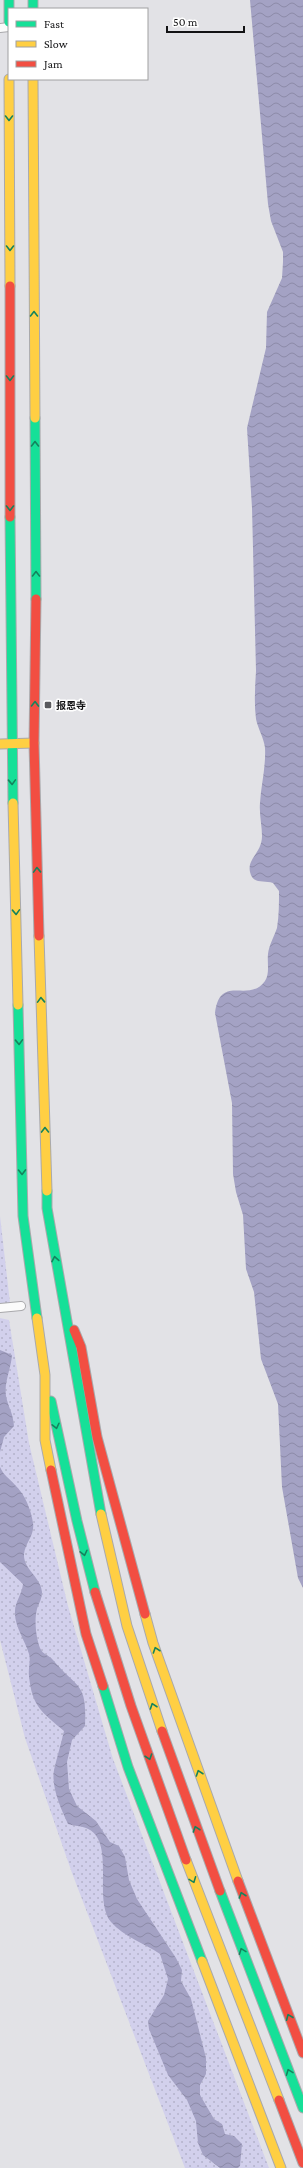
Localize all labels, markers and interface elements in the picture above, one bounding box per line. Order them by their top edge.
legend [8,8,148,80]
scale bar [167,8,244,34]
text: 50 m [173,15,198,29]
text: Fast [44,17,65,31]
text: Slow [44,37,68,51]
text: Jam [43,57,63,71]
one-way arrow [5,115,13,121]
one-way arrow [6,245,14,251]
one-way arrow [30,311,38,317]
one-way arrow [6,375,14,381]
one-way arrow [31,441,39,447]
one-way arrow [6,505,14,511]
one-way arrow [32,571,40,577]
marker: 报恩寺 [43,700,53,710]
place label: 报恩寺 [56,700,86,711]
one-way arrow [31,701,39,707]
one-way arrow [8,779,16,785]
one-way arrow [33,867,42,873]
one-way arrow [11,909,20,915]
one-way arrow [37,997,45,1003]
one-way arrow [15,1039,24,1045]
one-way arrow [40,1127,49,1133]
one-way arrow [18,1169,26,1175]
one-way arrow [52,1256,60,1263]
one-way arrow [52,1423,60,1430]
one-way arrow [80,1550,88,1556]
one-way arrow [152,1647,161,1654]
one-way arrow [150,1703,158,1710]
one-way arrow [144,1754,152,1761]
one-way arrow [196,1769,204,1776]
one-way arrow [193,1826,201,1833]
one-way arrow [188,1876,196,1883]
one-way arrow [239,1892,247,1899]
one-way arrow [239,1947,247,1954]
one-way arrow [285,2013,293,2020]
one-way arrow [286,2069,294,2076]

